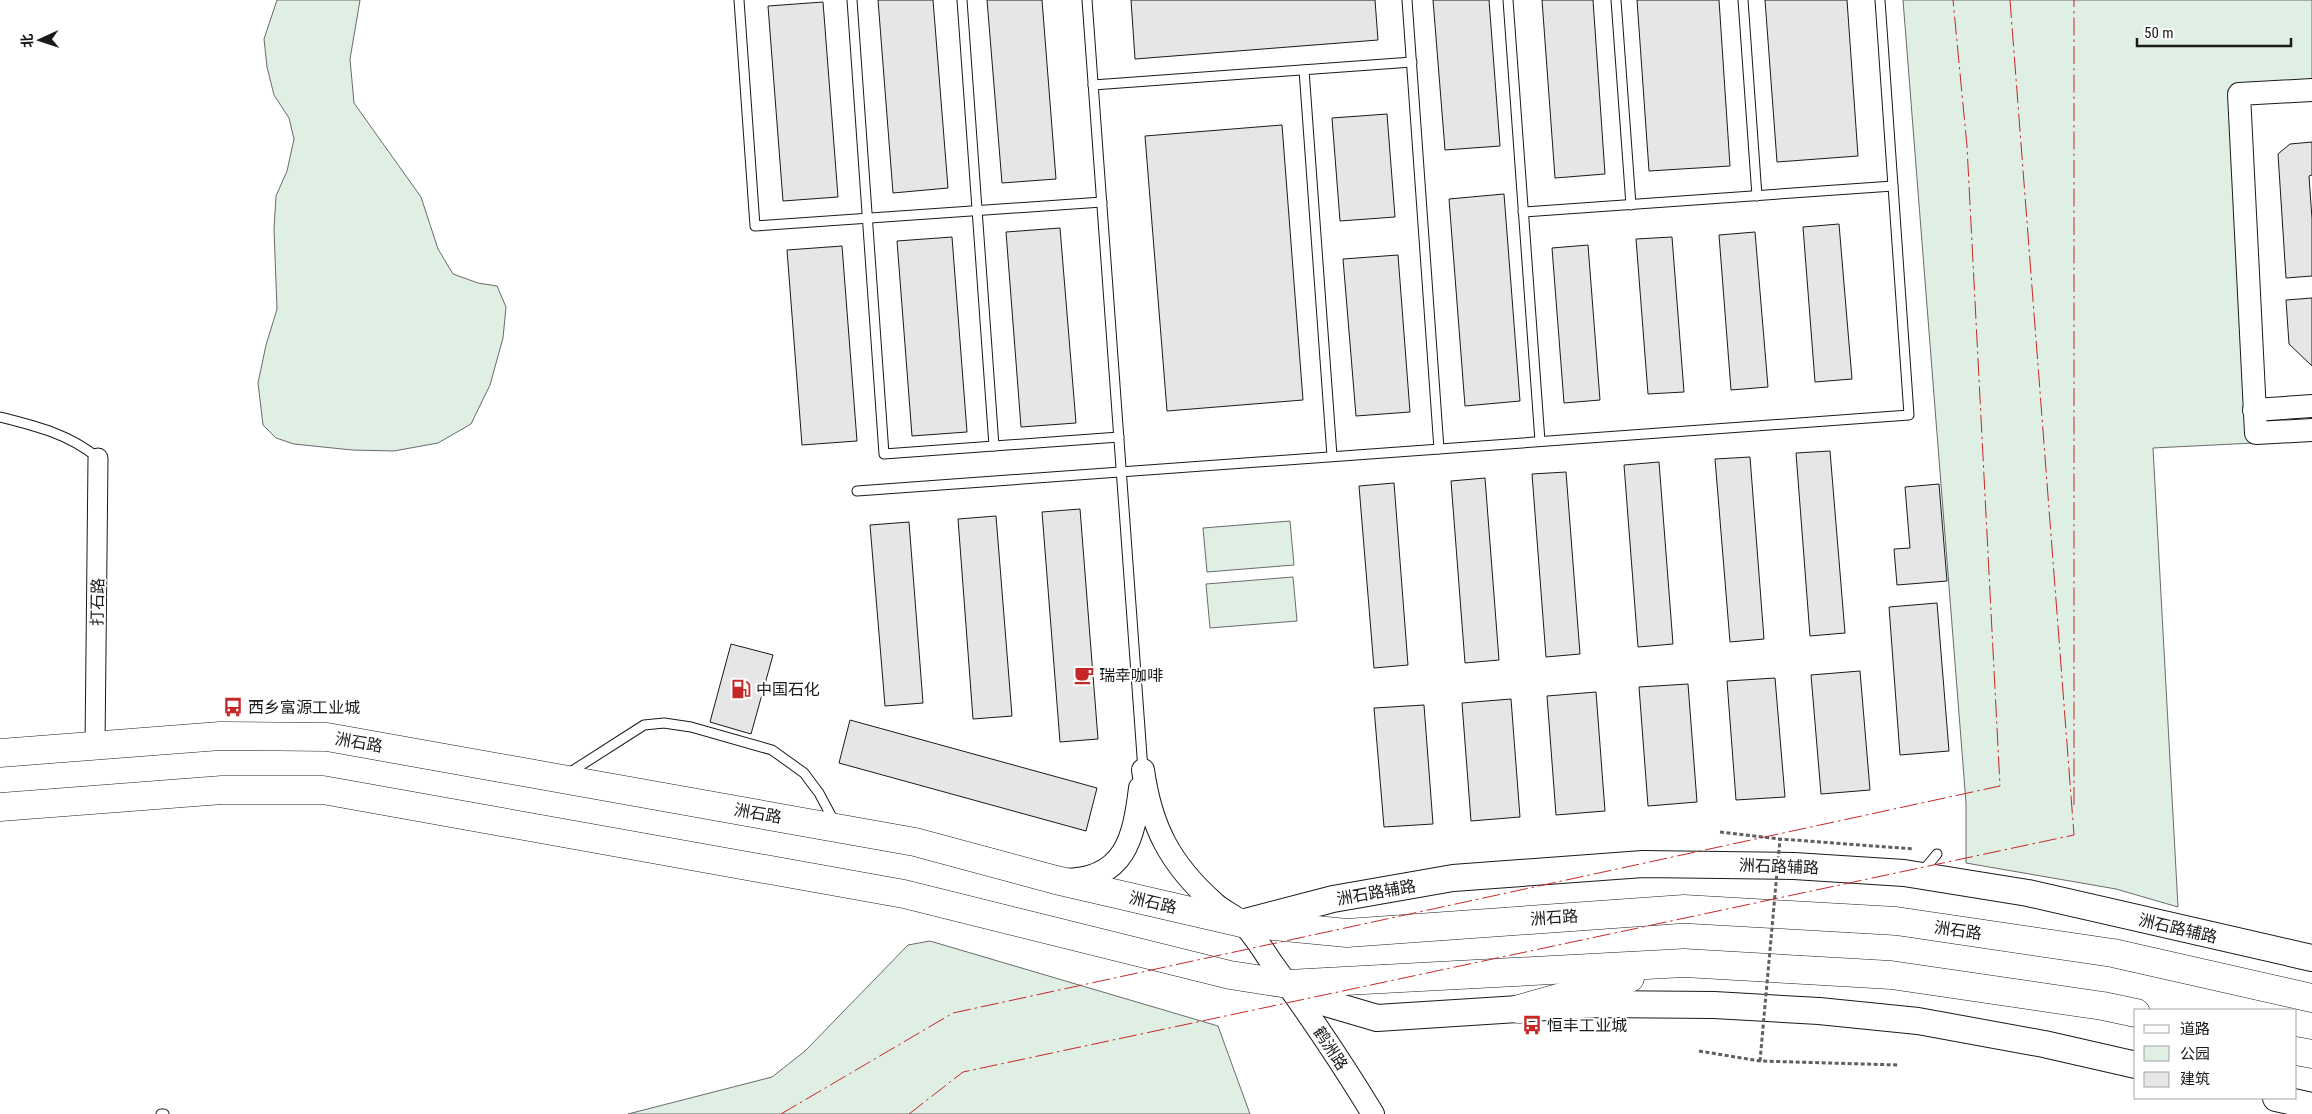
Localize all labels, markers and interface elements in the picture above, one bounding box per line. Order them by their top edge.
north arrow [15,15,65,65]
scale bar [2137,15,2291,47]
text: 50 m [2144,24,2174,42]
text: 北 [19,33,35,48]
street label: 打石路 [88,578,107,626]
cafe icon: 瑞幸咖啡 [1073,664,1095,686]
place label: 瑞幸咖啡 [1099,666,1163,685]
fuel station icon: 中国石化 [730,678,752,700]
place label: 中国石化 [756,680,820,699]
bus stop icon: 西乡富源工业城 [222,696,244,718]
place label: 西乡富源工业城 [248,698,360,717]
street label: 洲石路 [334,729,384,756]
street label: 洲石路 [733,800,783,827]
street label: 洲石路辅路 [1739,856,1819,877]
street label: 洲石路辅路 [1335,876,1417,909]
street label: 洲石路 [1127,888,1178,917]
street label: 洲石路 [1529,906,1579,929]
street label: 洲石路辅路 [2137,910,2219,947]
street label: 洲石路 [1933,918,1983,943]
legend [2134,1009,2297,1099]
bus stop icon: 恒丰工业城 [1521,1014,1543,1036]
place label: 恒丰工业城 [1547,1016,1627,1035]
text: 道路 [2180,1020,2210,1038]
street label: 鹤洲路 [1310,1023,1352,1074]
text: 公园 [2180,1045,2210,1063]
text: 建筑 [2180,1070,2210,1088]

